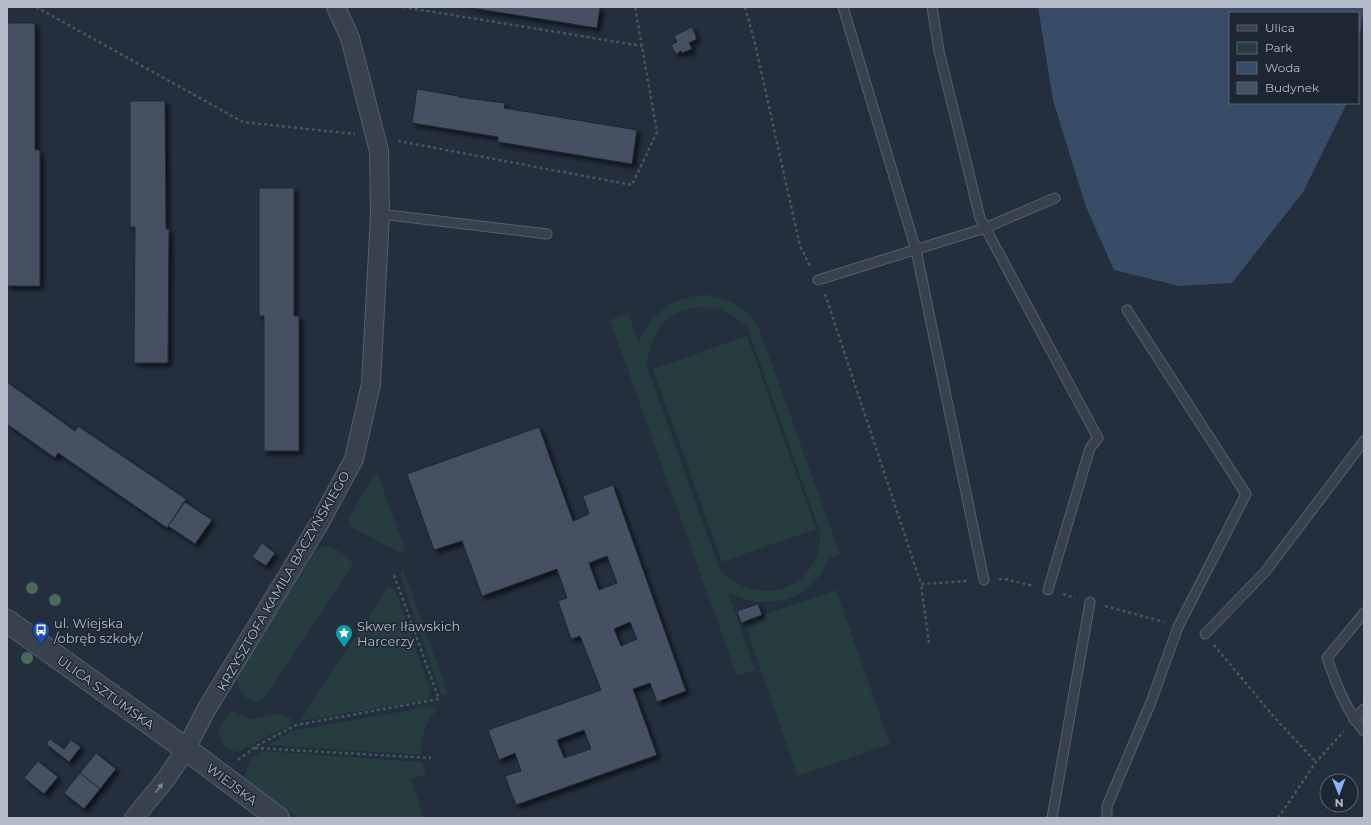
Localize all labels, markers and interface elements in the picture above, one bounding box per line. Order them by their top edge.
legend [1229,12,1359,104]
text: Ulica [1265,20,1295,35]
text: Park [1265,40,1293,55]
text: Woda [1265,60,1300,75]
text: Budynek [1265,80,1320,95]
street label: KRZYSZTOFA KAMILA BACZYŃSKIEGO [213,468,353,694]
place label: ul. Wiejska /obręb szkoły/ [53,615,143,646]
place label: Skwer Iławskich Harcerzy [357,618,460,649]
bus stop icon: ul. Wiejska /obręb szkoły/ [31,620,51,645]
place icon: Skwer Iławskich Harcerzy [334,623,354,648]
street label: ULICA SZTUMSKA [54,651,158,733]
street label: WIEJSKA [203,760,261,809]
north arrow [1319,773,1359,813]
one-way arrow [154,782,163,793]
text: N [1335,796,1344,810]

